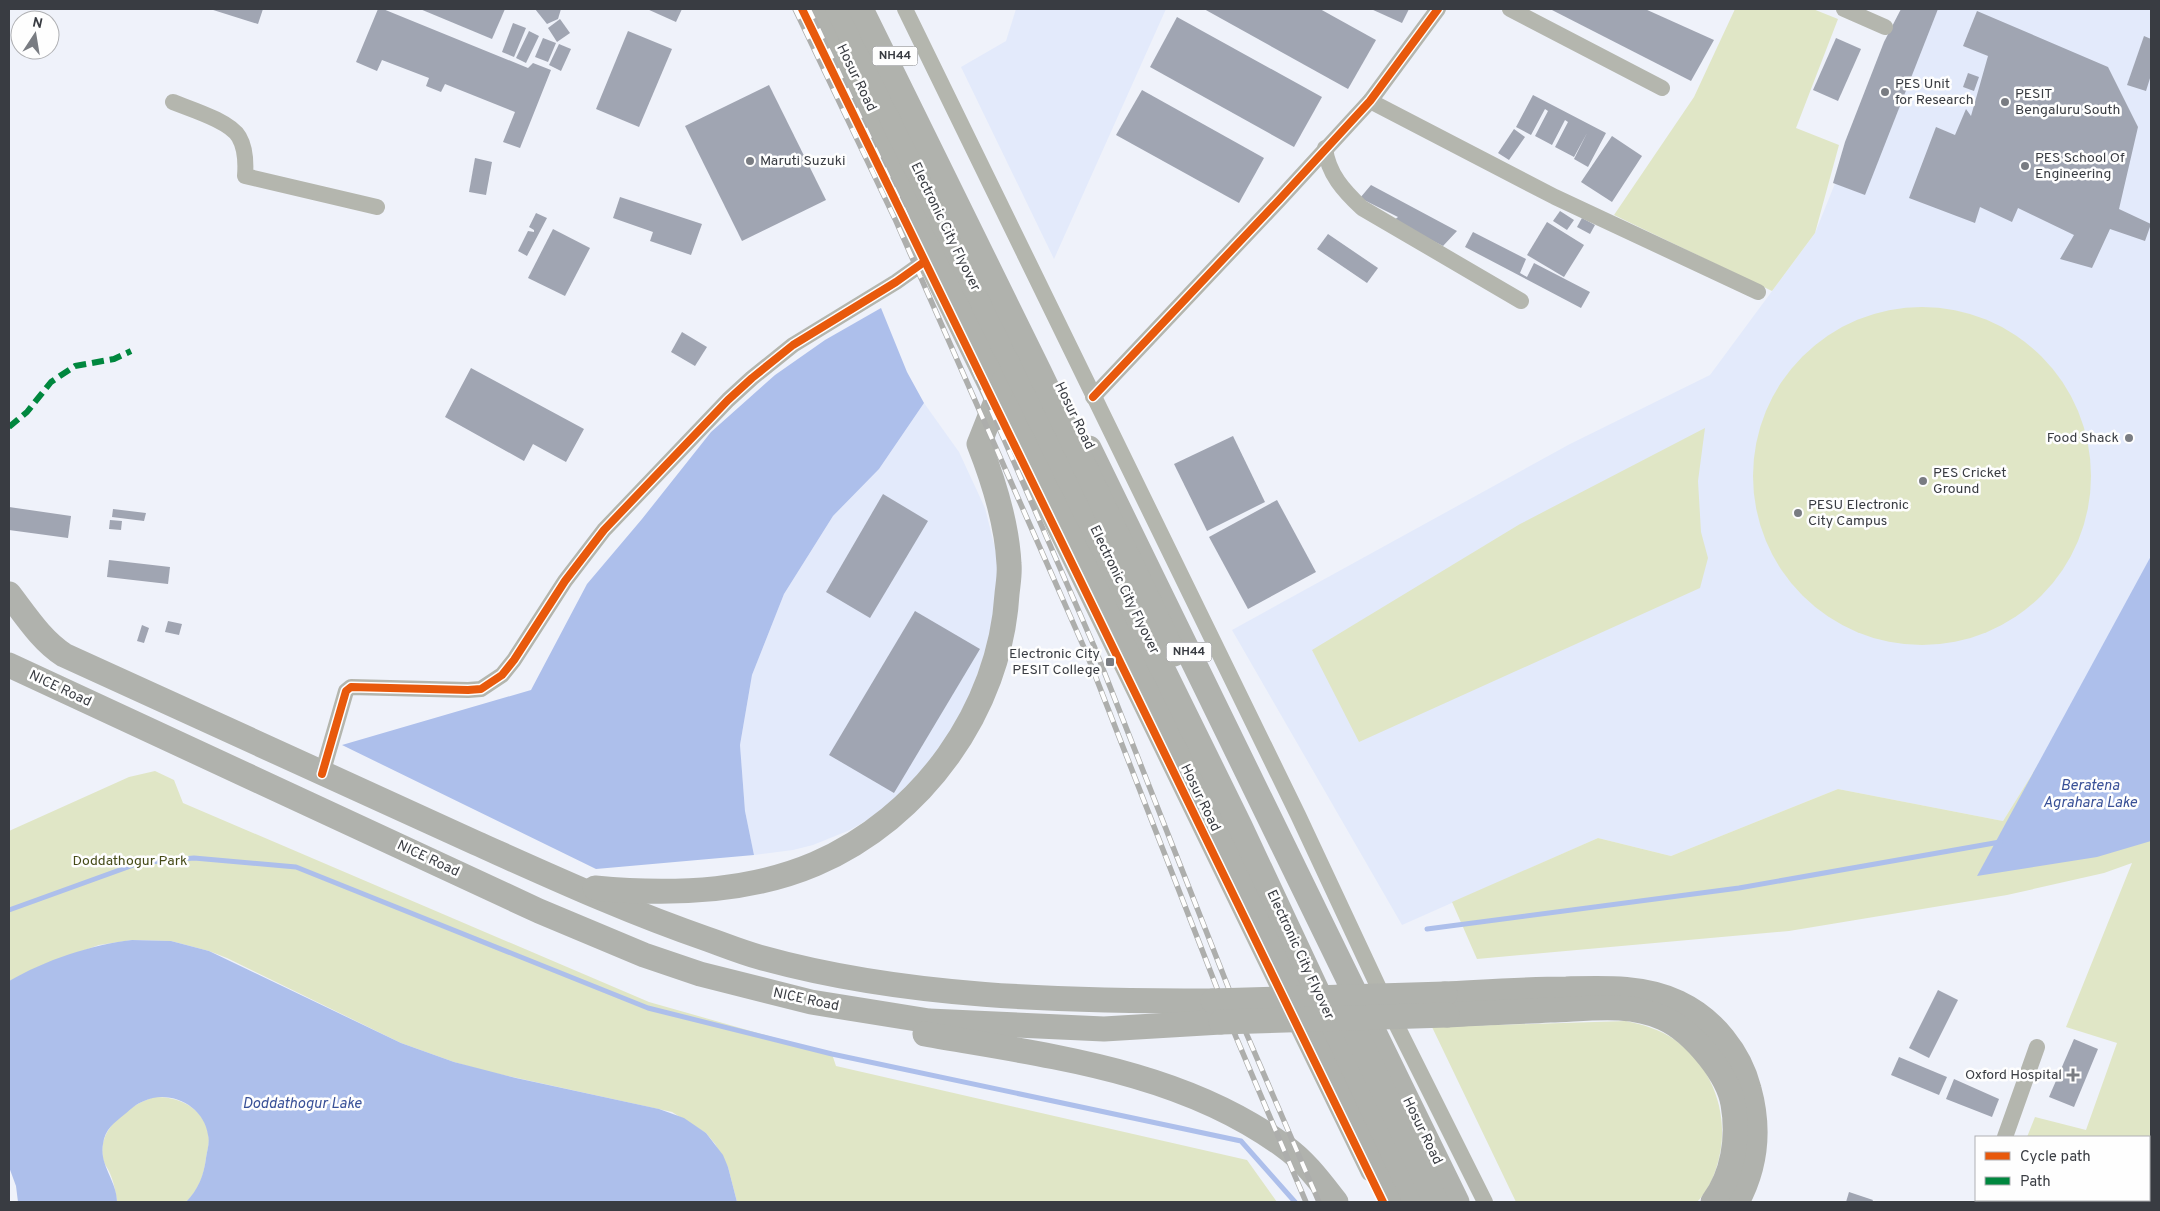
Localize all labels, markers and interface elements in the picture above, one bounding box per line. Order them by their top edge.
north arrow [10,10,60,60]
text: N [31,14,44,33]
street label: Hosur Road [832,41,880,115]
road number: NH44 [872,46,918,66]
place label: PES Unit for Research [1895,76,1974,109]
marker: PES Unit for Research [1879,86,1891,98]
place label: PESIT Bengaluru South [2015,86,2120,119]
marker: PESIT Bengaluru South [1999,96,2011,108]
place label: PES School Of Engineering [2035,150,2125,183]
place label: Maruti Suzuki [760,153,846,170]
marker: Maruti Suzuki [744,155,756,167]
street label: Electronic City Flyover [906,160,984,295]
marker: PES School Of Engineering [2019,160,2031,172]
street label: Hosur Road [1050,379,1098,453]
place label: Food Shack [2047,430,2119,447]
marker: Food Shack [2123,432,2135,444]
place label: PES Cricket Ground [1933,465,2006,498]
marker: PES Cricket Ground [1917,475,1929,487]
place label: PESU Electronic City Campus [1808,497,1909,530]
marker: PESU Electronic City Campus [1792,507,1804,519]
street label: Electronic City Flyover [1085,523,1163,658]
road number: NH44 [1166,642,1212,662]
place label: Electronic City PESIT College [1009,646,1100,679]
marker: Electronic City PESIT College [1104,656,1116,668]
street label: NICE Road [26,667,94,711]
street label: Hosur Road [1176,761,1224,835]
water label: Beratena Agrahara Lake [2043,777,2137,813]
street label: NICE Road [394,837,462,881]
park label: Doddathogur Park [73,853,187,870]
street label: Electronic City Flyover [1262,887,1338,1023]
street label: NICE Road [772,985,840,1015]
place label: Oxford Hospital [1965,1067,2062,1084]
marker: Oxford Hospital [2066,1068,2080,1082]
street label: Hosur Road [1398,1094,1446,1168]
water label: Doddathogur Lake [242,1095,362,1114]
legend [1975,1136,2150,1201]
text: Cycle path [2020,1148,2091,1167]
text: Path [2020,1173,2051,1192]

